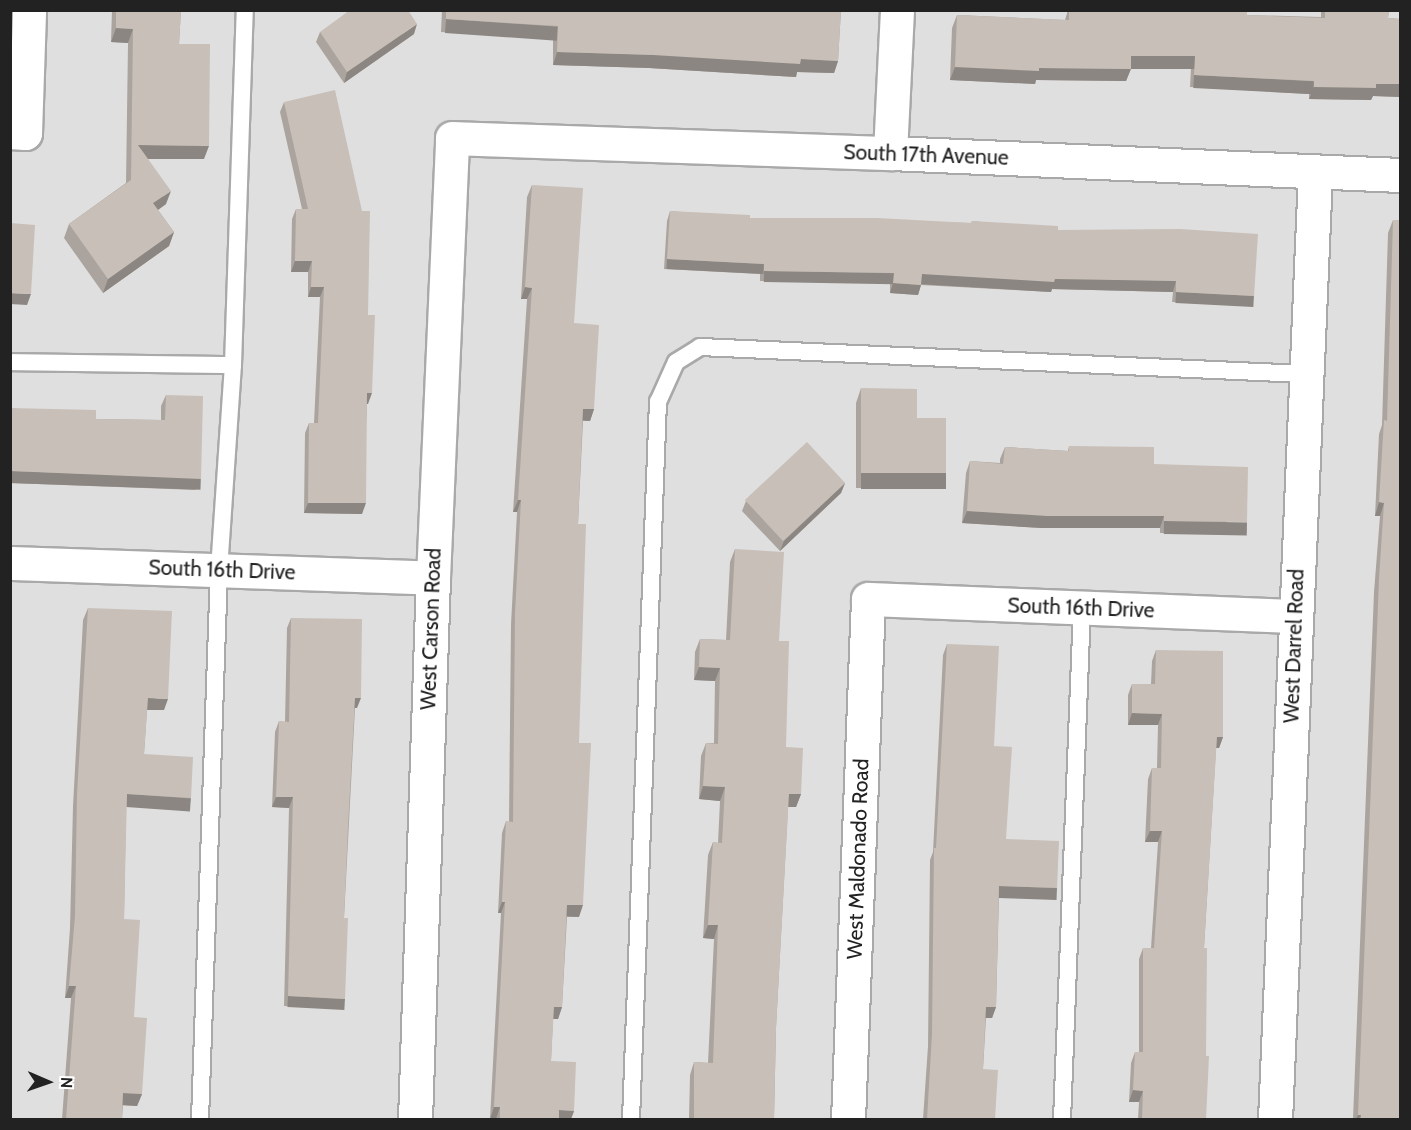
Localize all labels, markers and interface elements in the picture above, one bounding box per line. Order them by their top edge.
street label: South 17th Avenue [843,140,1009,170]
street label: West Carson Road [416,548,446,710]
street label: South 16th Drive [148,555,296,585]
street label: West Darrel Road [1279,568,1309,724]
street label: South 16th Drive [1007,593,1155,623]
street label: West Maldonado Road [842,758,874,960]
north arrow [18,1052,78,1112]
text: N [57,1077,76,1089]

